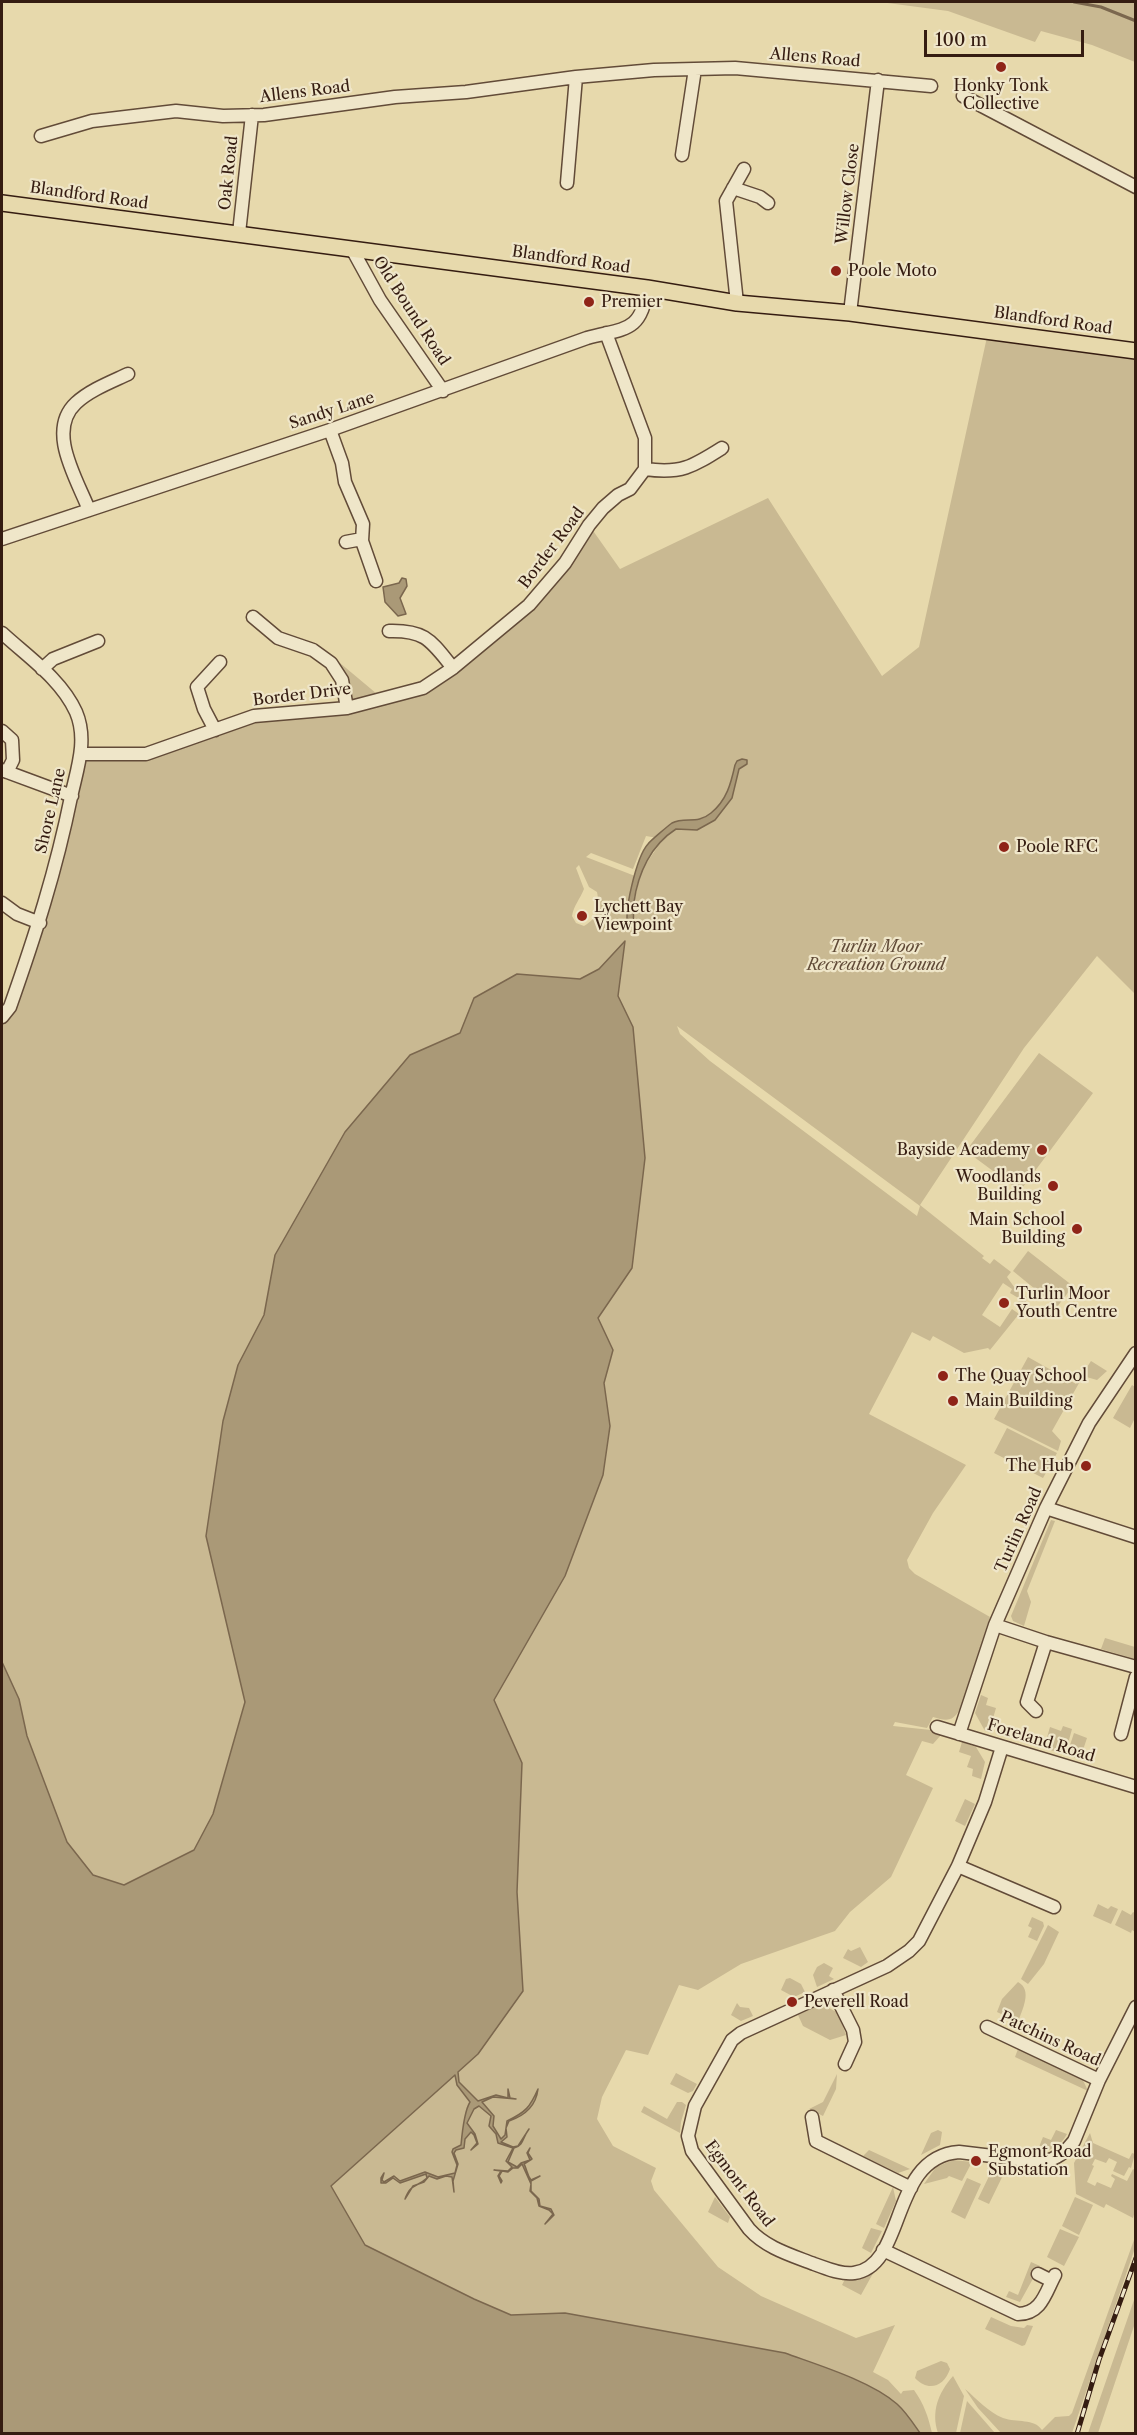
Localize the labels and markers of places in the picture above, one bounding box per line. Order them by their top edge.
marker: Honky Tonk Collective [994,60,1008,74]
place label: Honky Tonk Collective [954,76,1048,114]
place label: Poole Moto [848,261,937,281]
marker: Poole Moto [829,264,843,278]
place label: Premier [601,292,663,312]
marker: Premier [582,295,596,309]
place label: Poole RFC [1016,837,1098,857]
marker: Poole RFC [997,840,1011,854]
place label: Lychett Bay Viewpoint [594,897,683,935]
marker: Lychett Bay Viewpoint [575,909,589,923]
place label: Bayside Academy [897,1140,1030,1160]
marker: Bayside Academy [1035,1143,1049,1157]
place label: Woodlands Building [956,1167,1041,1205]
marker: Woodlands Building [1046,1179,1060,1193]
place label: Main School Building [969,1210,1065,1248]
marker: Main School Building [1070,1222,1084,1236]
place label: Turlin Moor Youth Centre [1016,1284,1118,1322]
marker: Turlin Moor Youth Centre [997,1296,1011,1310]
place label: The Quay School [955,1366,1087,1386]
marker: The Quay School [936,1369,950,1383]
place label: Main Building [965,1391,1072,1411]
marker: Main Building [946,1394,960,1408]
place label: The Hub [1006,1456,1074,1476]
marker: The Hub [1079,1459,1093,1473]
place label: Peverell Road [804,1992,909,2012]
marker: Peverell Road [785,1995,799,2009]
place label: Egmont Road Substation [988,2142,1092,2180]
marker: Egmont Road Substation [969,2154,983,2168]

